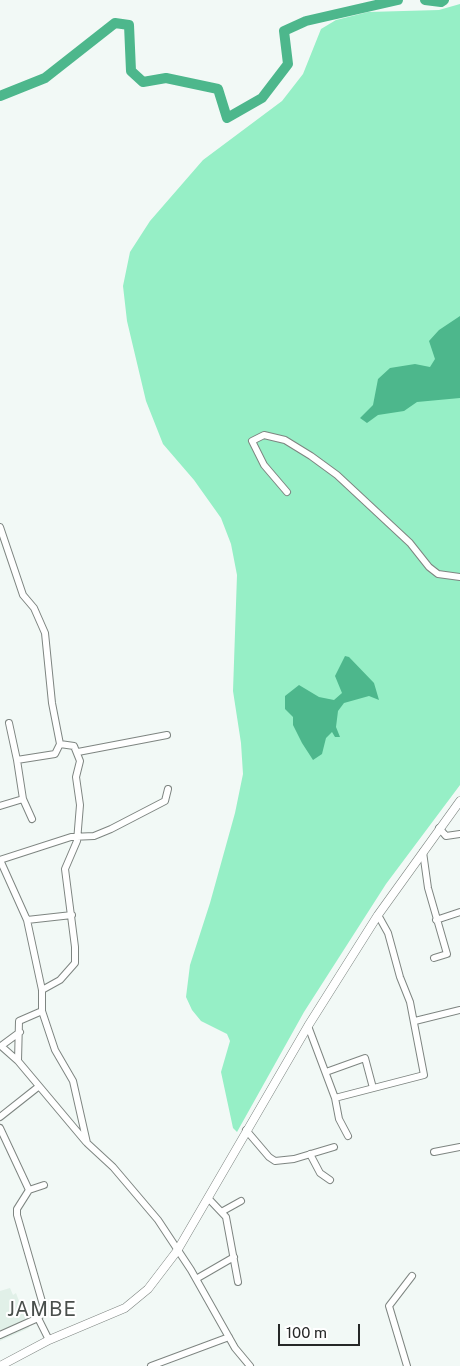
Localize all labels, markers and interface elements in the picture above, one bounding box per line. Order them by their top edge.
district label: JAMBE [6,1298,78,1322]
scale bar [280,1314,362,1346]
text: 100 m [286,1324,327,1341]

